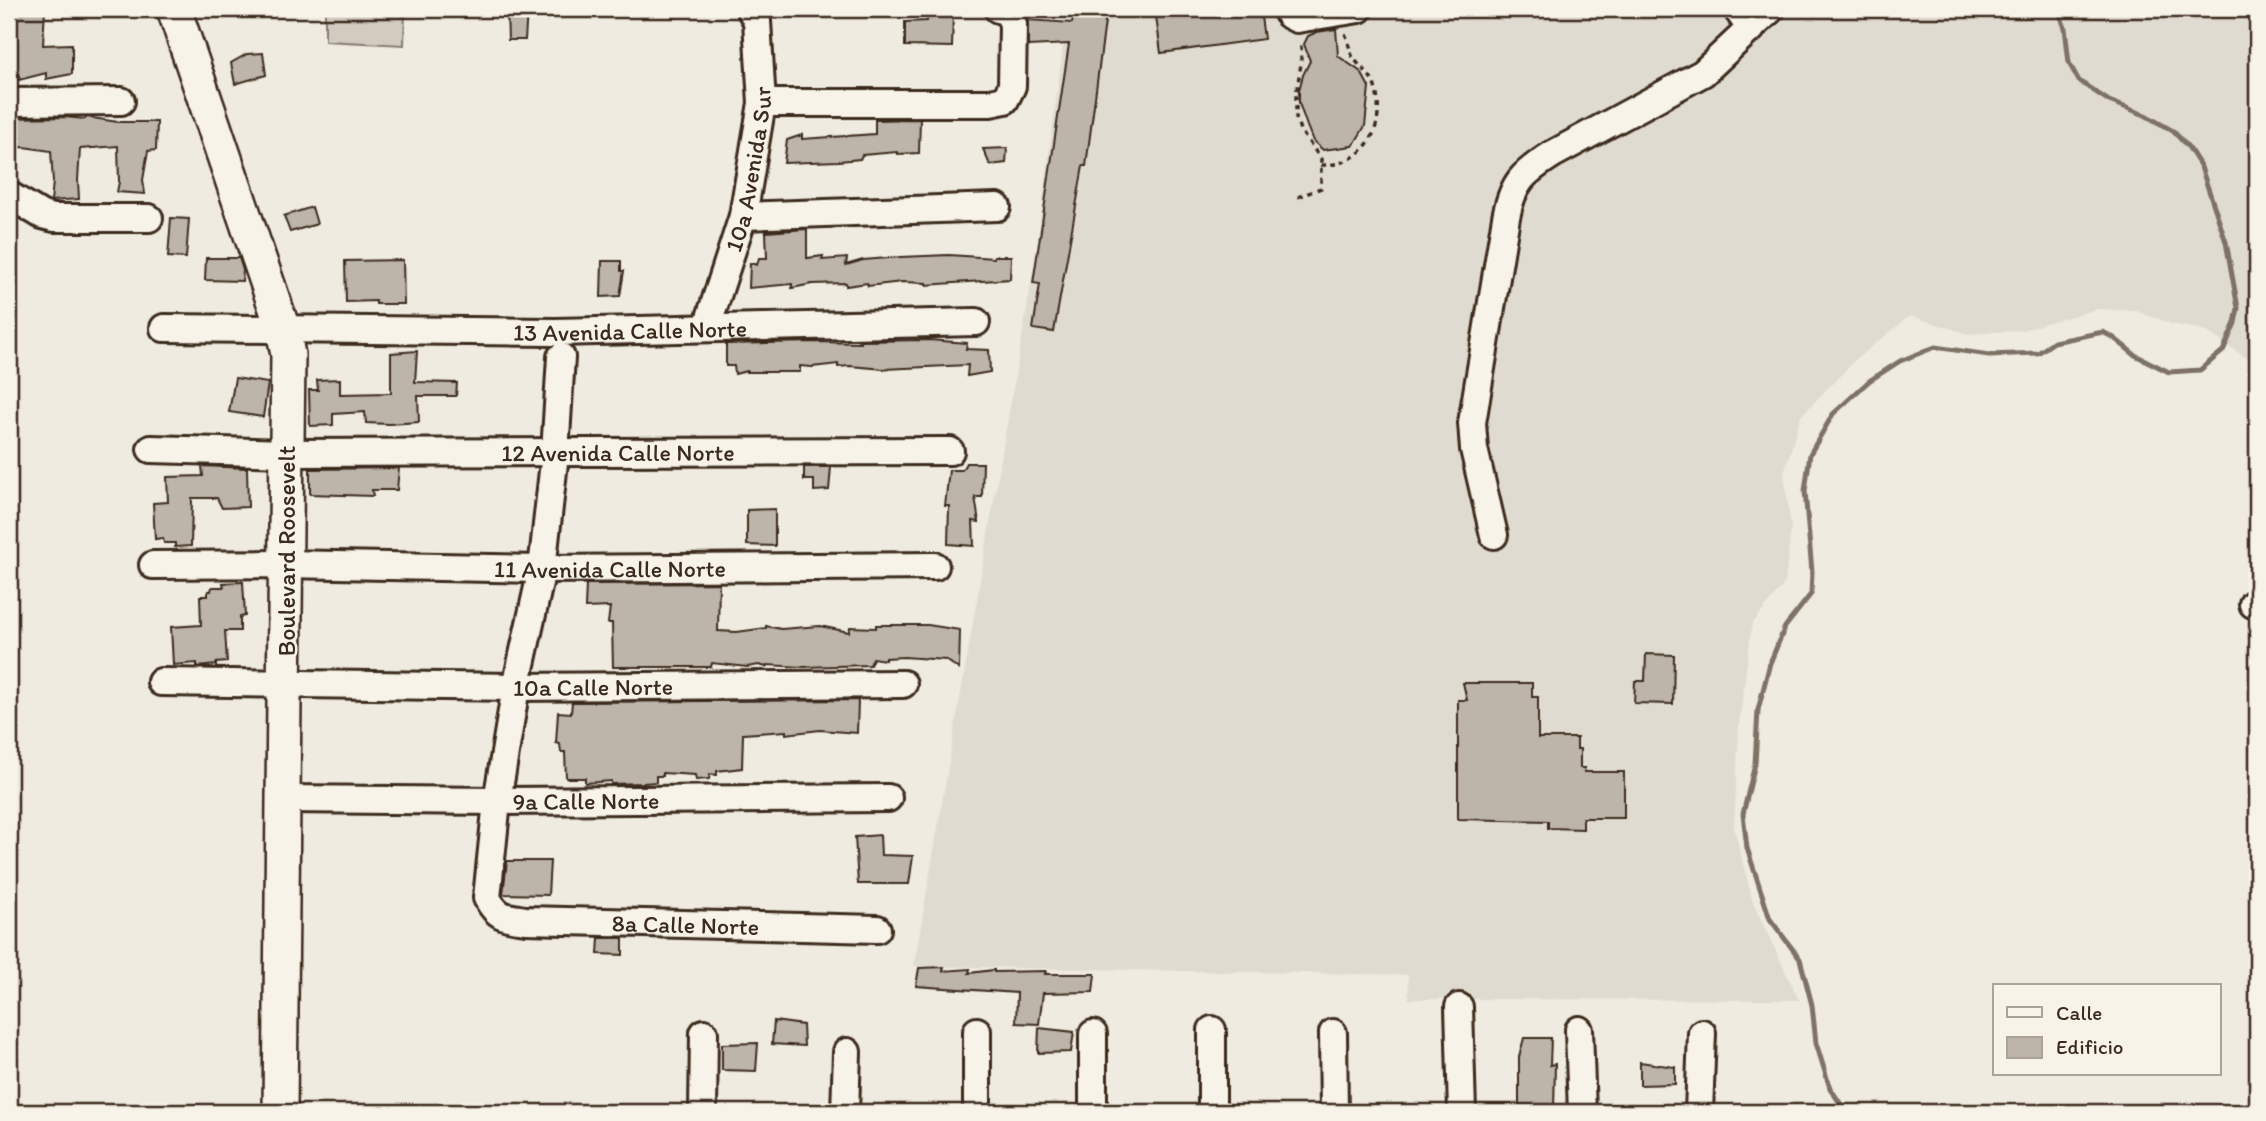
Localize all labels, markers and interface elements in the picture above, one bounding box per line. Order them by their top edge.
street label: 10a Avenida Sur [718,85,777,255]
street label: 13 Avenida Calle Norte [513,313,747,347]
street label: 12 Avenida Calle Norte [501,437,735,467]
street label: Boulevard Roosevelt [272,446,301,656]
street label: 11 Avenida Calle Norte [494,553,726,584]
street label: 10a Calle Norte [513,671,673,702]
street label: 9a Calle Norte [512,785,659,815]
street label: 8a Calle Norte [611,908,760,940]
legend [1993,984,2220,1076]
text: Calle [2056,1000,2102,1025]
text: Edificio [2056,1034,2124,1059]

